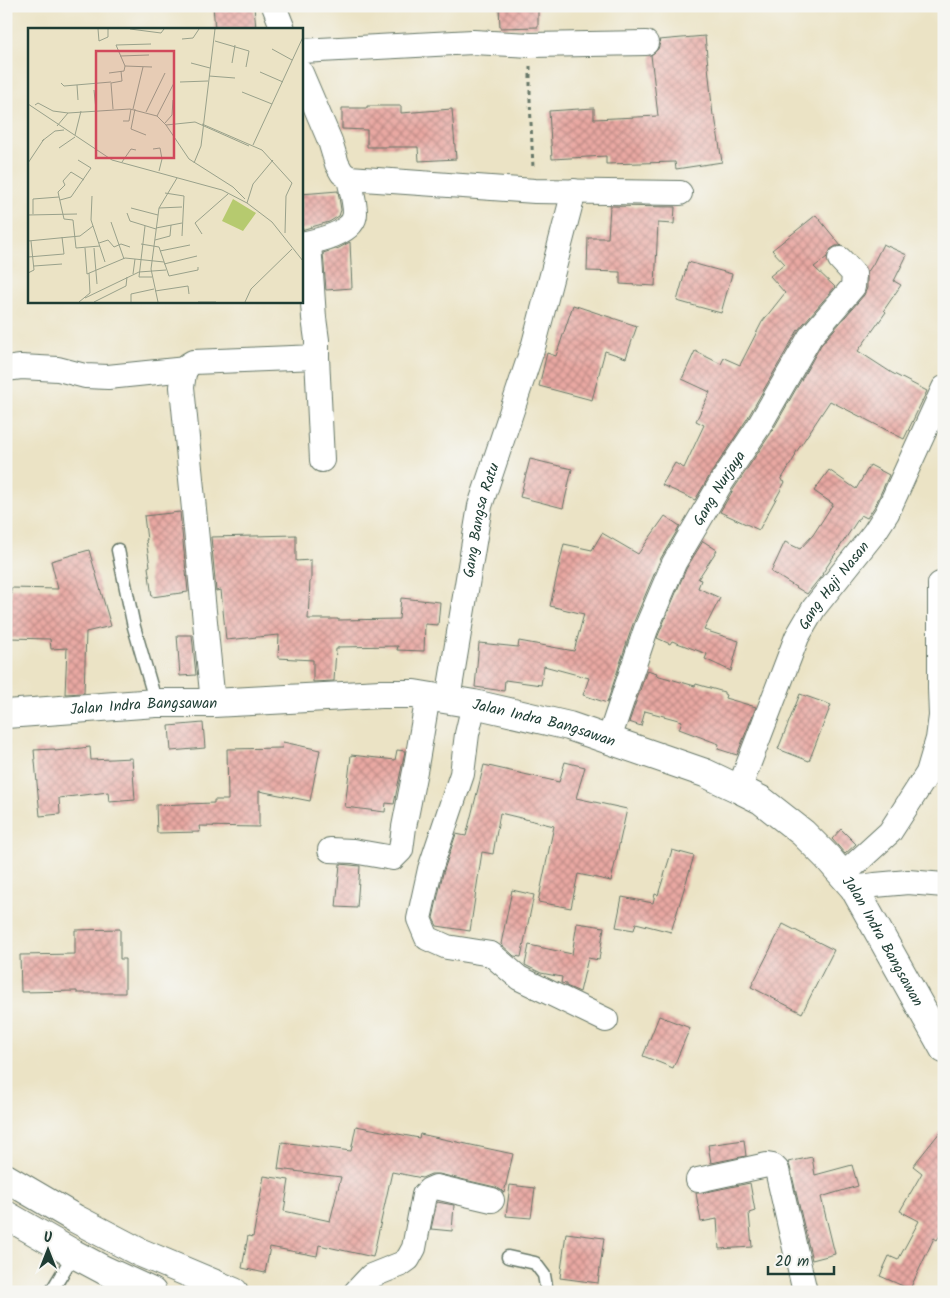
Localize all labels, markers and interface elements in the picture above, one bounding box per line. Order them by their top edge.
inset map [28,28,302,302]
street label: Gang Nurjaya [687,446,752,531]
street label: Gang Bangsa Ratu [457,460,507,579]
street label: Gang Haji Nasan [793,536,876,635]
street label: Jalan Indra Bangsawan [69,692,218,722]
street label: Jalan Indra Bangsawan [470,693,619,754]
street label: Jalan Indra Bangsawan [836,871,929,1011]
north arrow [22,1226,72,1276]
text: U [44,1227,53,1249]
scale bar [768,1243,834,1275]
text: 20 m [775,1250,809,1274]

